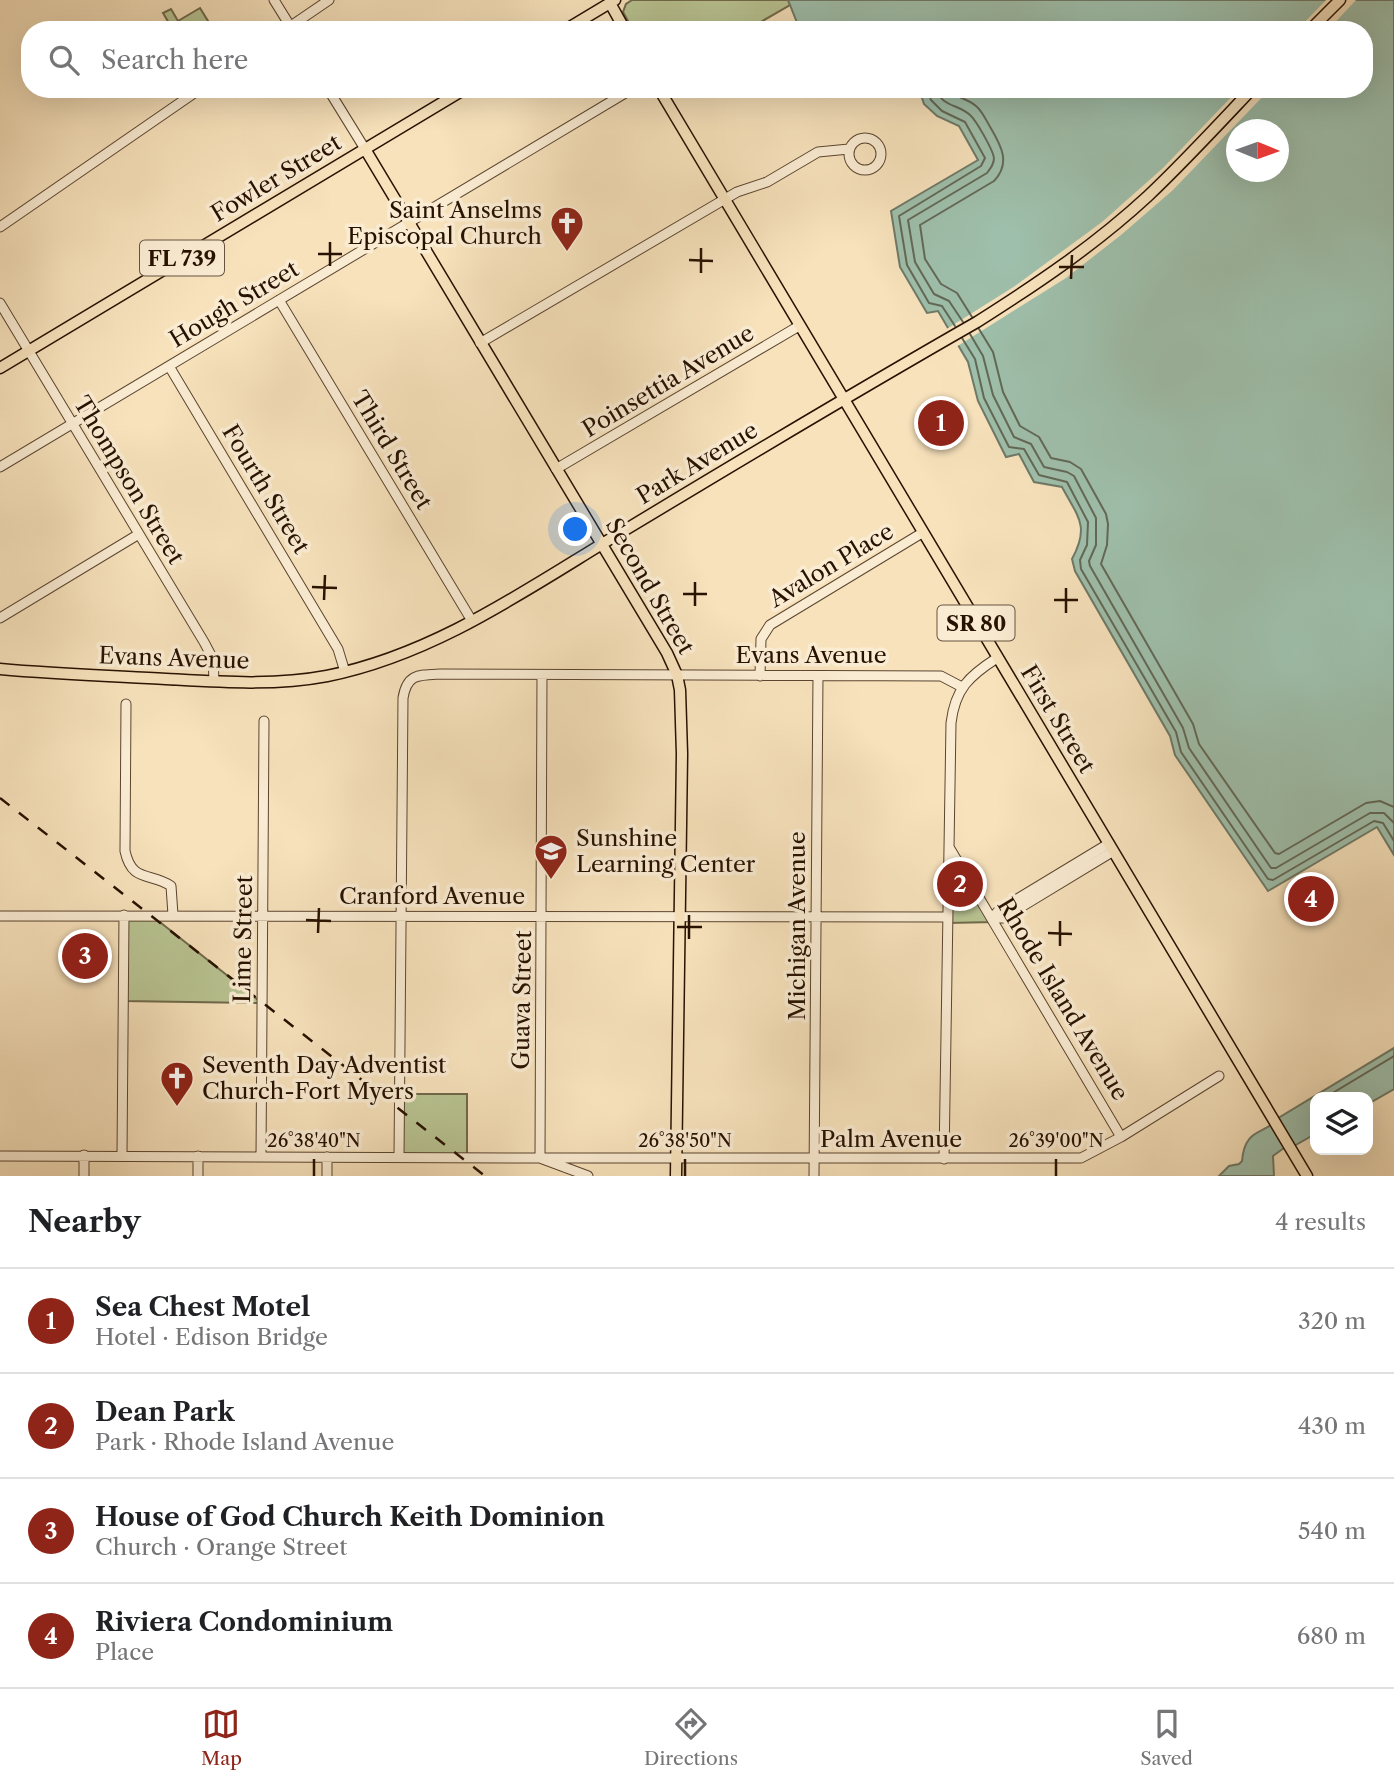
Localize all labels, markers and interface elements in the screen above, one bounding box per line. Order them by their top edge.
search box [21,21,1373,98]
icon: search [45,41,83,79]
text: Search here [101,44,248,76]
north arrow [1226,119,1289,182]
street label: Fowler Street [206,128,346,228]
place label: Saint Anselms Episcopal Church [347,196,542,250]
church icon: Saint Anselms Episcopal Church [548,204,586,253]
road number: FL 739 [140,240,224,276]
street label: Hough Street [165,255,303,353]
street label: Poinsettia Avenue [577,319,759,443]
street label: Third Street [346,386,438,514]
street label: Thompson Street [68,391,190,569]
pin: 1 [918,397,964,449]
street label: Park Avenue [631,416,763,510]
street label: Fourth Street [216,419,316,559]
your location [558,512,592,546]
street label: Second Street [600,513,700,659]
street label: Avalon Place [763,517,898,614]
road number: SR 80 [937,606,1014,640]
street label: Evans Avenue [98,641,250,675]
street label: Evans Avenue [735,641,887,669]
street label: First Street [1015,660,1101,778]
place label: Sunshine Learning Center [576,824,756,878]
street label: Michigan Avenue [783,831,811,1021]
school or university icon: Sunshine Learning Center [532,832,570,881]
pin: 2 [937,858,983,910]
pin: 4 [1288,873,1334,925]
street label: Lime Street [228,875,258,1003]
street label: Cranford Avenue [339,882,525,910]
street label: Rhode Island Avenue [991,893,1135,1105]
pin: 3 [62,930,108,982]
street label: Guava Street [507,930,537,1070]
place label: Seventh Day Adventist Church-Fort Myers [202,1051,446,1105]
church icon: Seventh Day Adventist Church-Fort Myers [158,1059,196,1108]
map controls [1310,1092,1373,1155]
button: layers [1310,1092,1373,1155]
street label: Palm Avenue [820,1125,962,1153]
text: 26°38'40"N [267,1130,361,1152]
text: 26°38'50"N [638,1130,732,1152]
text: 26°39'00"N [1008,1130,1104,1152]
text: Nearby [28,1203,141,1240]
text: 4 results [1275,1208,1366,1236]
text: Sea Chest Motel [95,1291,310,1323]
text: 1 [46,1307,56,1335]
text: 320 m [1298,1307,1366,1335]
text: Hotel · Edison Bridge [95,1323,328,1351]
text: Dean Park [95,1396,235,1428]
text: 2 [44,1412,58,1440]
text: 430 m [1298,1412,1366,1440]
text: Park · Rhode Island Avenue [95,1428,394,1456]
text: House of God Church Keith Dominion [95,1501,605,1533]
text: 3 [45,1517,58,1545]
text: 540 m [1298,1517,1366,1545]
text: Church · Orange Street [95,1533,347,1561]
text: Riviera Condominium [95,1606,393,1638]
text: 4 [44,1622,58,1650]
text: 680 m [1297,1622,1366,1650]
text: Place [95,1638,154,1666]
tab: Map [201,1705,242,1770]
tab: Directions [644,1705,738,1770]
tab: Saved [1140,1705,1193,1770]

